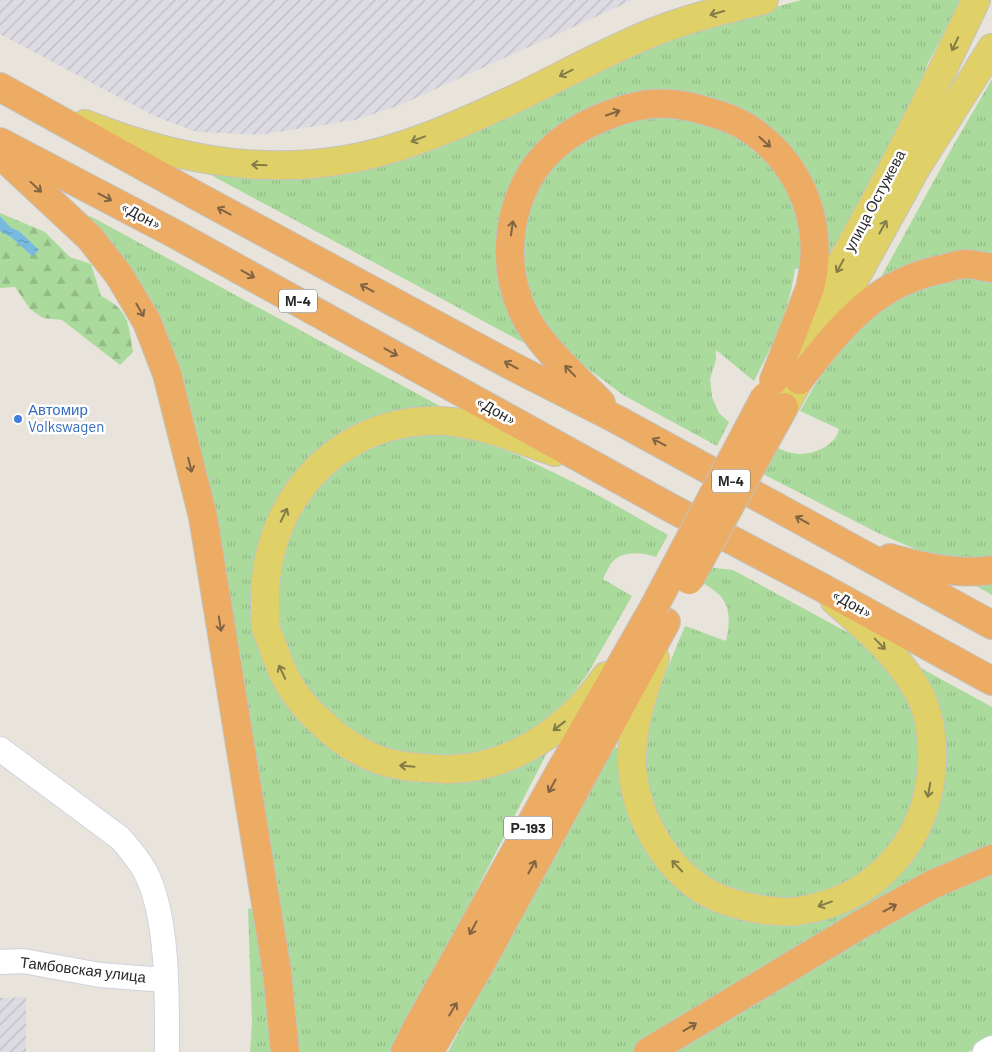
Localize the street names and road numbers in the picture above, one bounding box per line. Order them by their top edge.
street label: улица Остужева [840,146,909,254]
street label: «Дон» [118,197,165,233]
road number: М-4 [279,290,317,312]
street label: «Дон» [473,392,520,428]
road number: М-4 [712,470,750,492]
street label: «Дон» [829,585,876,621]
road number: Р-193 [504,816,552,840]
street label: Тамбовская улица [19,952,148,986]

